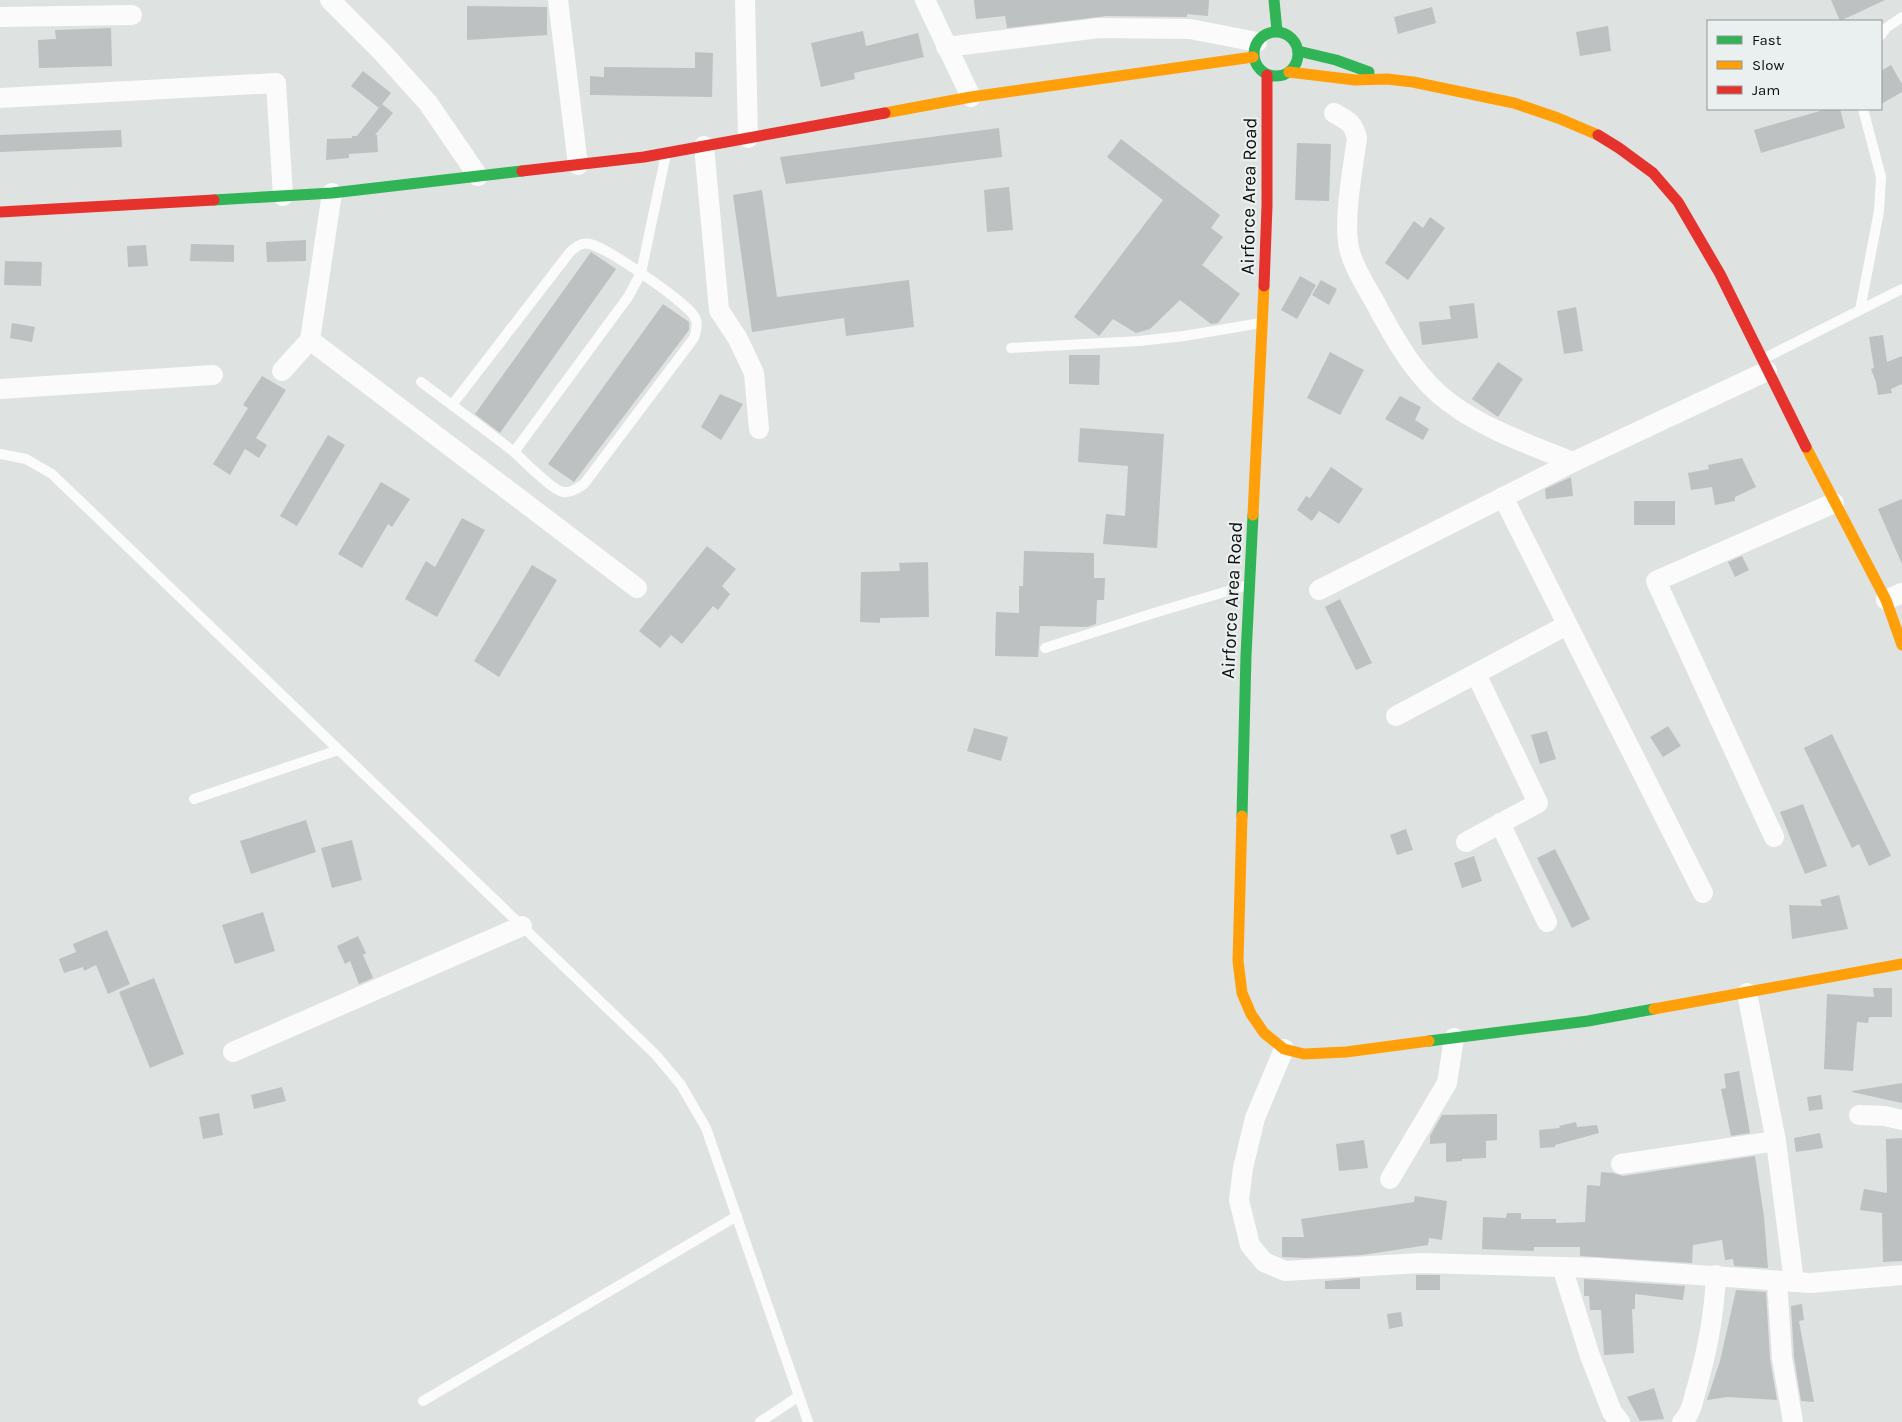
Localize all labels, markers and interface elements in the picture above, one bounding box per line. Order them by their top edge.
legend [1707,20,1882,110]
text: Fast [1752,31,1782,49]
text: Slow [1752,56,1784,74]
text: Jam [1752,81,1780,99]
street label: Airforce Area Road [1237,117,1261,275]
street label: Airforce Area Road [1217,521,1247,679]

